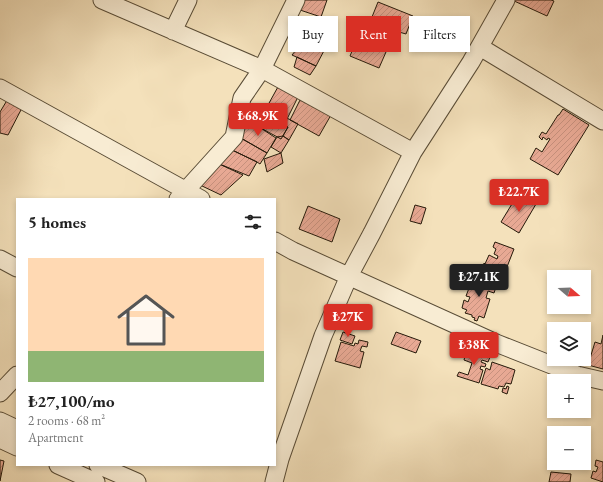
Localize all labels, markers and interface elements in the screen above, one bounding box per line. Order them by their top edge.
chip: Buy [288,16,338,52]
chip: Rent [346,16,401,52]
chip: Filters [409,16,470,52]
pin: ₺68.9K [225,103,291,137]
text: ₺68.9K [238,107,278,124]
pin: ₺22.7K [486,179,552,213]
text: ₺22.7K [499,183,539,200]
text: 5 homes [28,211,86,233]
icon: filters [242,211,264,233]
pin: ₺27.1K [446,264,512,298]
text: ₺27.1K [459,268,499,285]
north arrow [547,270,591,314]
map controls [547,270,591,470]
icon: home [110,284,182,356]
pin: ₺27K [324,304,372,338]
text: ₺27K [333,308,363,325]
button: layers [547,322,591,366]
pin: ₺38K [450,332,498,366]
text: ₺38K [459,336,489,353]
button: + [547,374,591,418]
text: ₺27,100/mo [28,390,115,412]
text: 2 rooms · 68 m² [28,412,105,429]
button: − [547,426,591,470]
text: Apartment [28,429,83,446]

